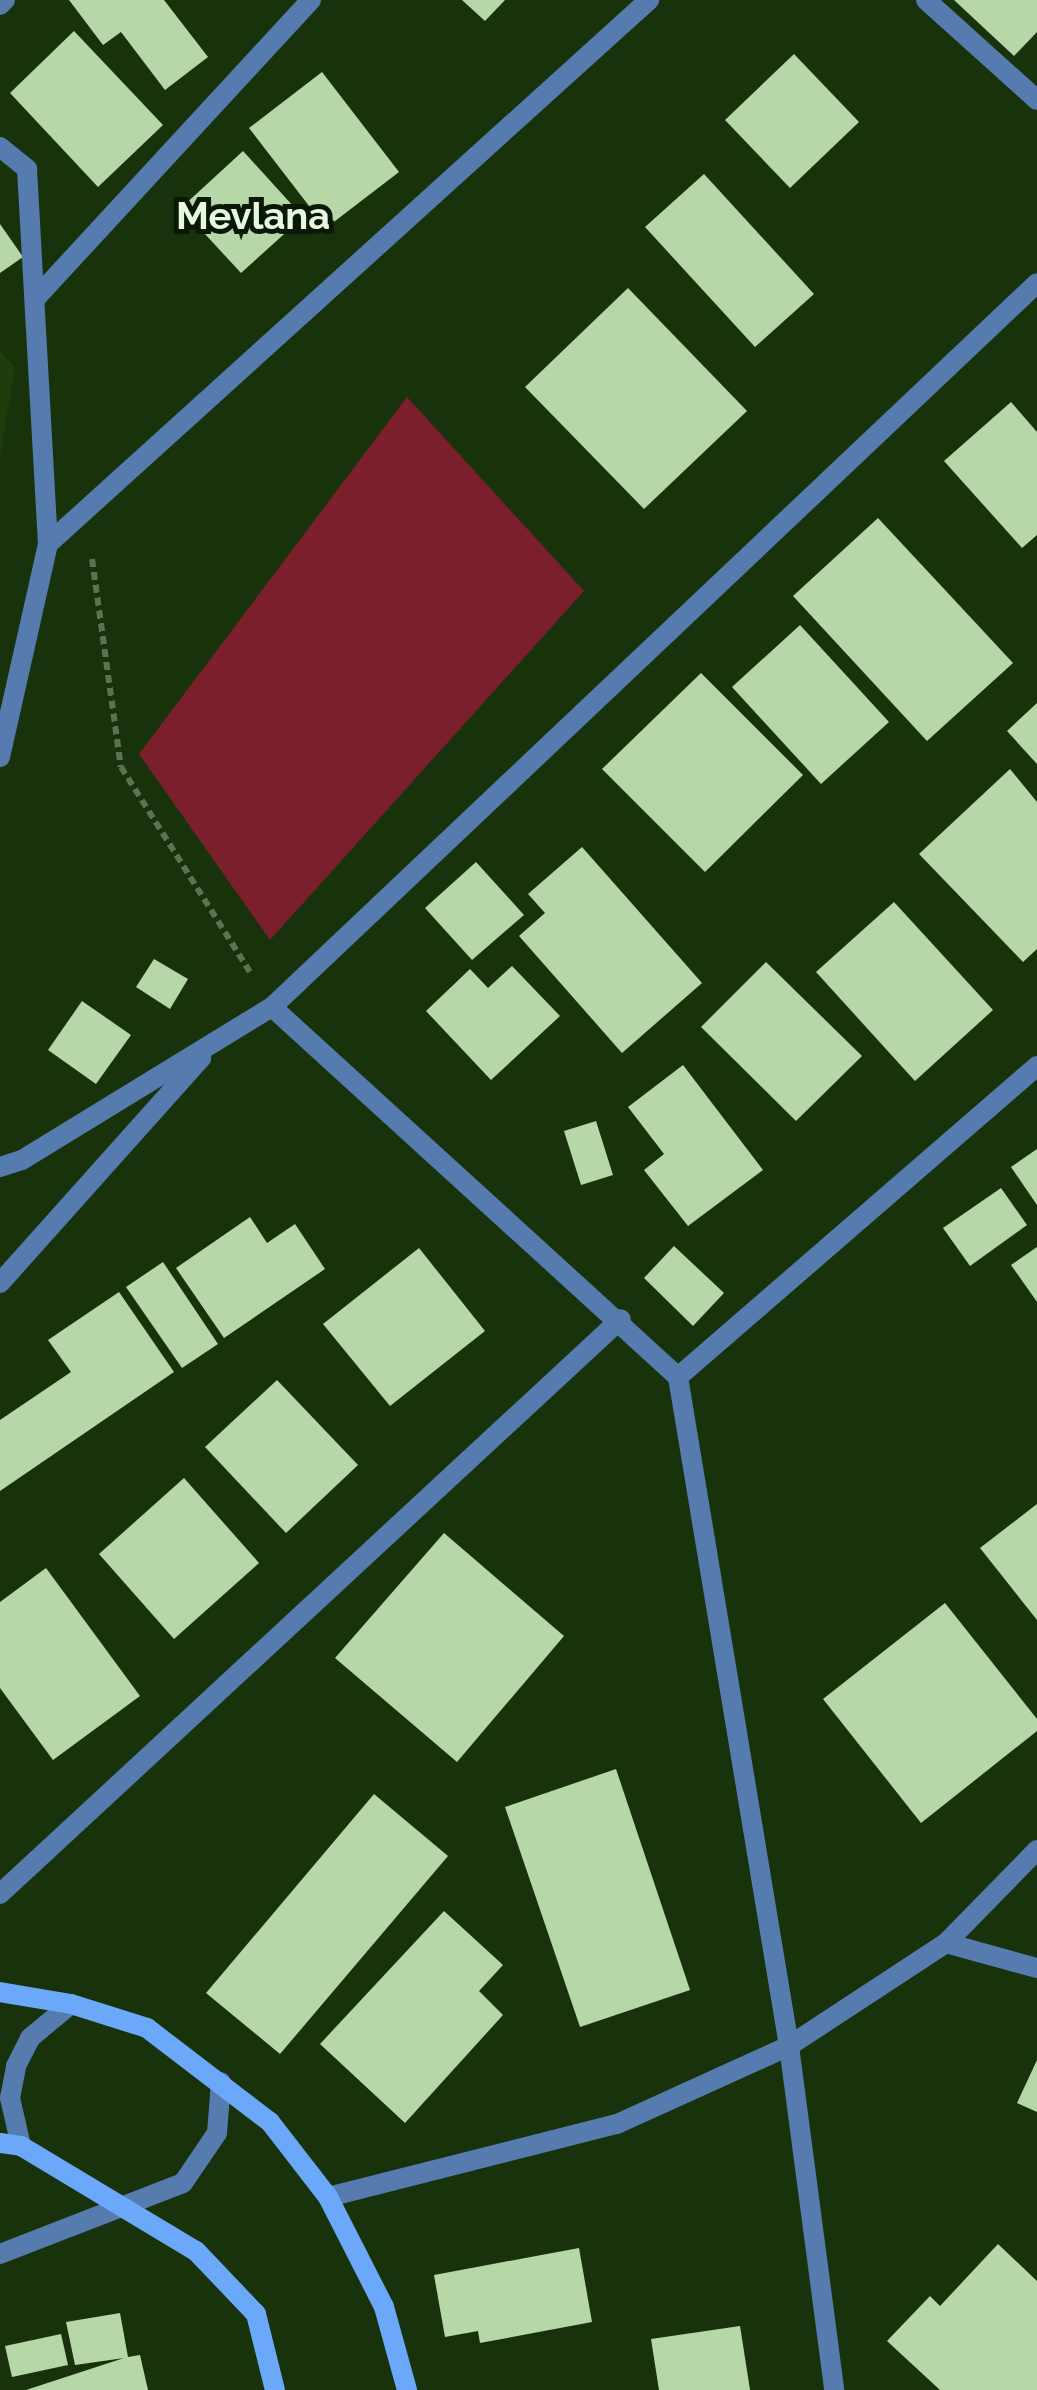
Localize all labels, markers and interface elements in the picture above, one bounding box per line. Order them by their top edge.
district label: Mevlana [176,193,330,239]

